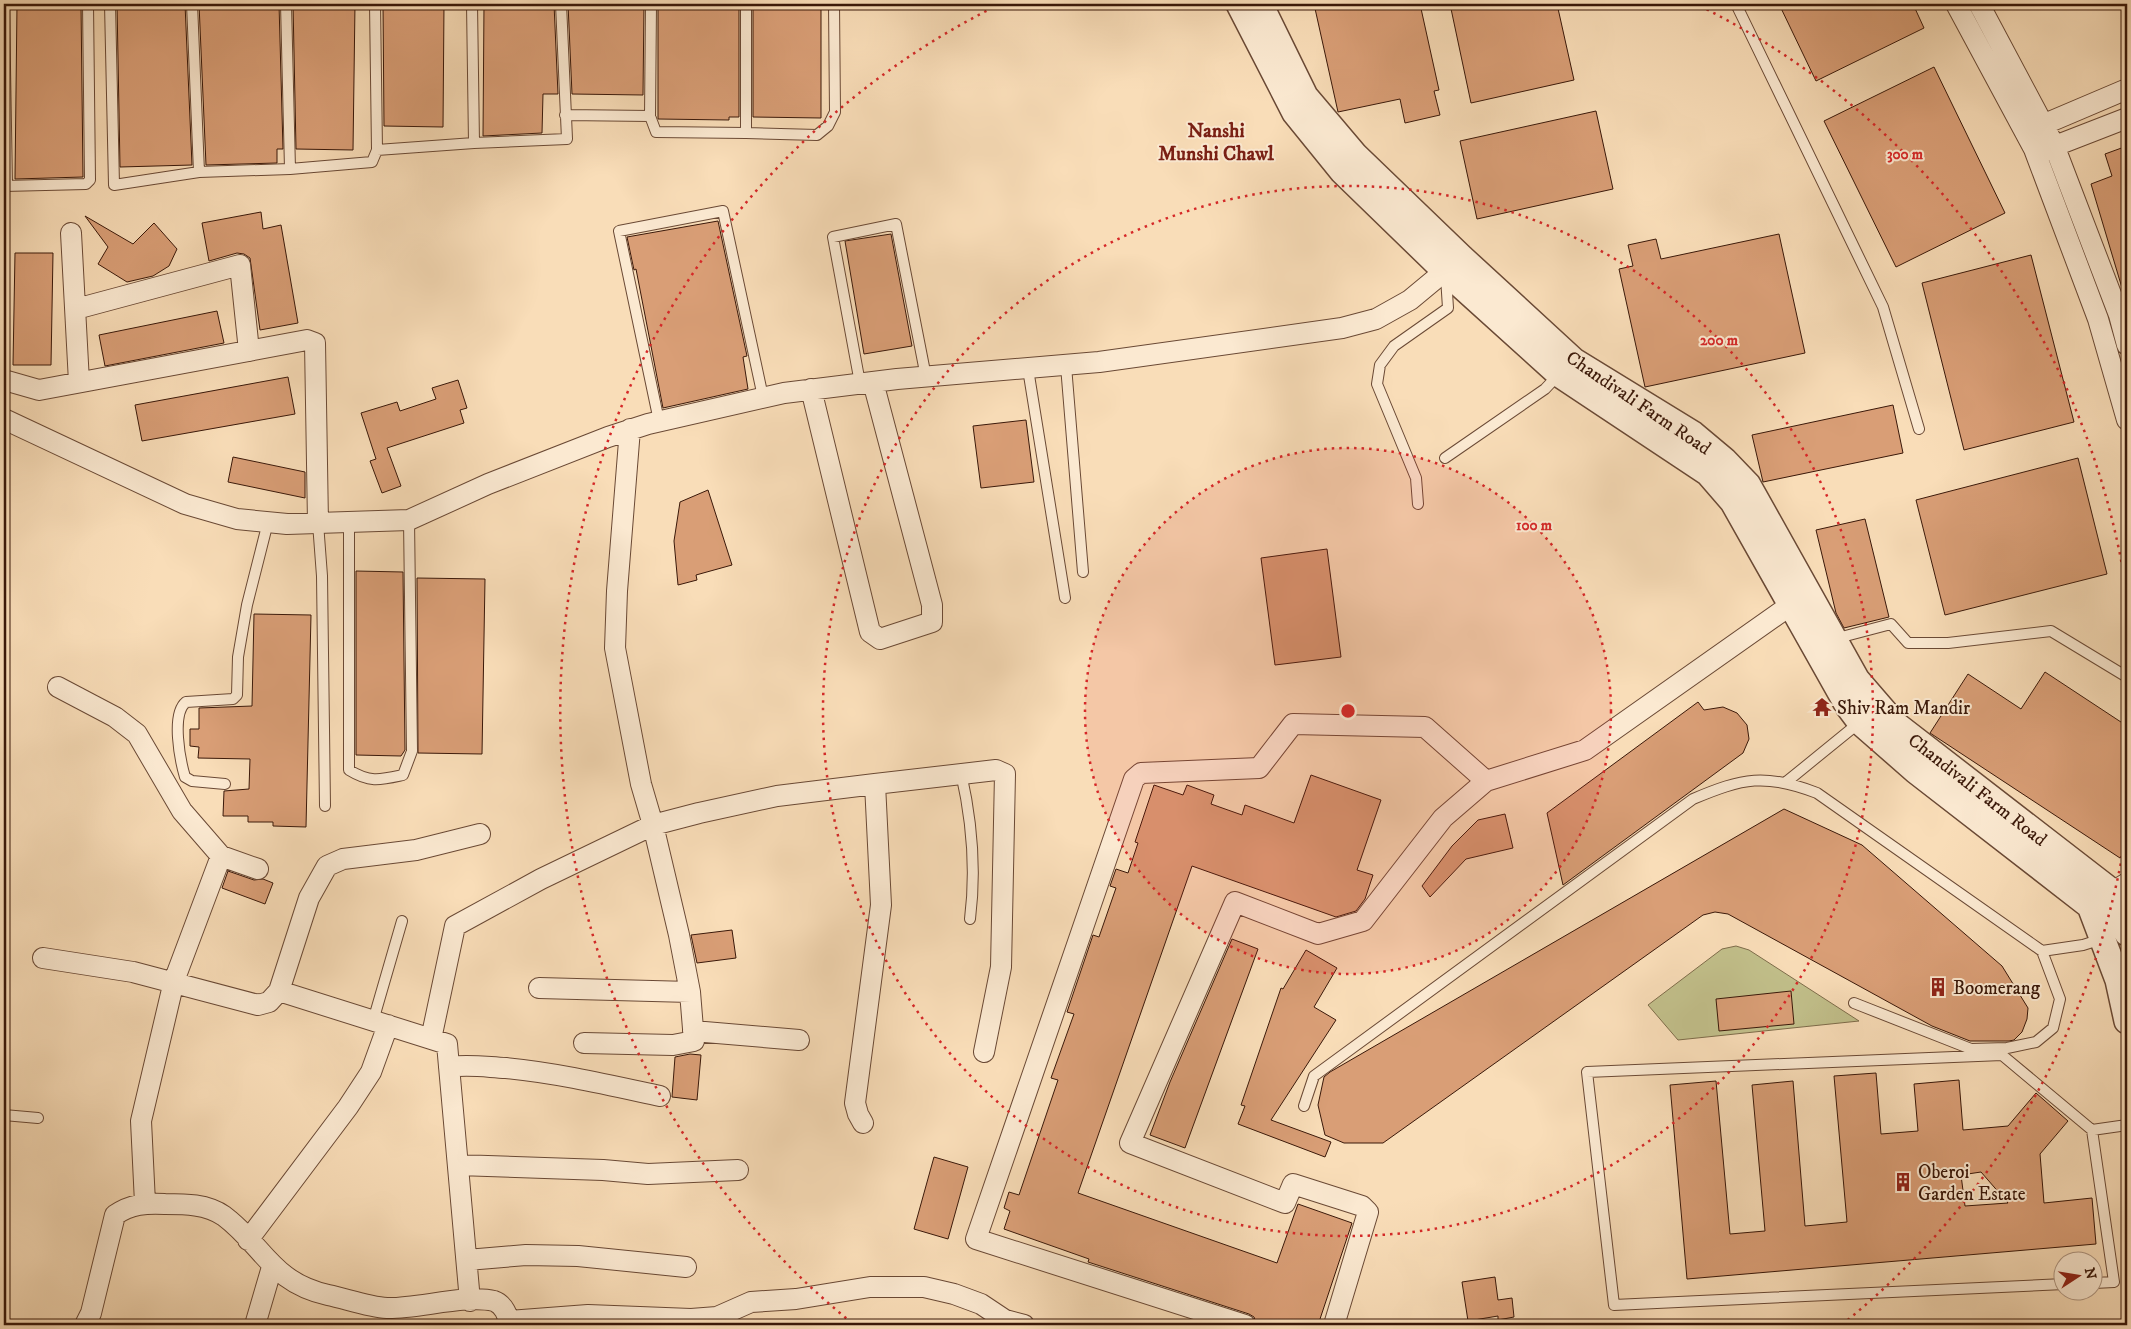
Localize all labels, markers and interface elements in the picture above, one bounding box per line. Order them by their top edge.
district label: Nanshi Munshi Chawl [1158,119,1275,167]
text: 300 m [1887,145,1924,164]
text: 200 m [1700,331,1739,350]
street label: Chandivali Farm Road [1561,346,1715,461]
text: 100 m [1516,516,1553,535]
temple icon: Shiv Ram Mandir [1811,696,1833,718]
place label: Shiv Ram Mandir [1837,697,1970,720]
centre of rings [1339,702,1357,720]
street label: Chandivali Farm Road [1903,729,2052,852]
building icon: Boomerang [1927,976,1949,998]
place label: Boomerang [1953,977,2041,1000]
place label: Oberoi Garden Estate [1918,1161,2026,1206]
building icon: Oberoi Garden Estate [1892,1171,1914,1193]
north arrow [2054,1252,2104,1302]
text: N [2080,1266,2100,1281]

